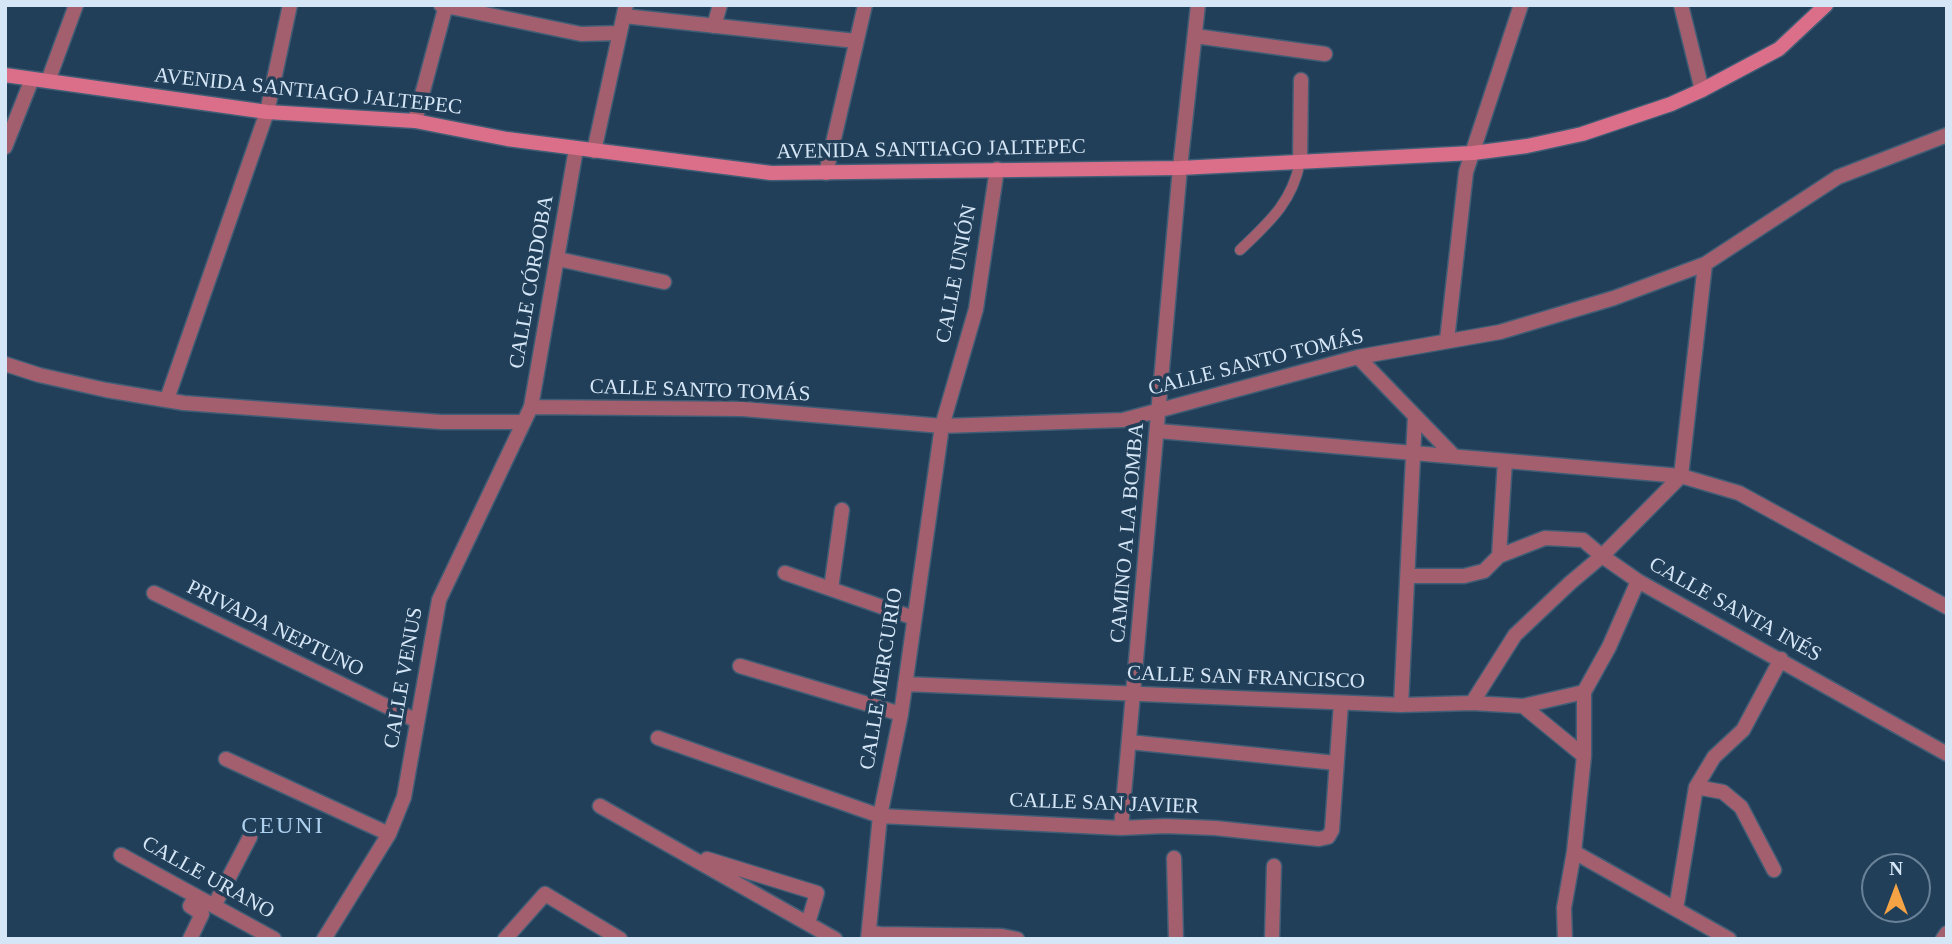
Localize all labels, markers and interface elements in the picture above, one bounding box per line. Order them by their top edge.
street label: AVENIDA SANTIAGO JALTEPEC [153,63,463,121]
street label: AVENIDA SANTIAGO JALTEPEC [776,135,1086,165]
street label: CALLE CÓRDOBA [504,193,560,371]
street label: CALLE UNIÓN [931,203,983,345]
street label: CALLE SANTO TOMÁS [1146,324,1366,402]
street label: CALLE SANTO TOMÁS [589,375,811,407]
street label: CAMINO A LA BOMBA [1106,422,1150,644]
street label: CALLE SANTA INÉS [1644,552,1826,668]
street label: PRIVADA NEPTUNO [182,575,368,683]
street label: CALLE MERCURIO [855,586,909,772]
street label: CALLE VENUS [379,605,429,751]
street label: CALLE SAN FRANCISCO [1127,661,1365,695]
street label: CALLE SAN JAVIER [1009,788,1199,820]
district label: CEUNI [242,813,324,841]
street label: CALLE URANO [137,831,279,925]
north arrow [1861,853,1931,923]
text: N [1889,858,1903,879]

